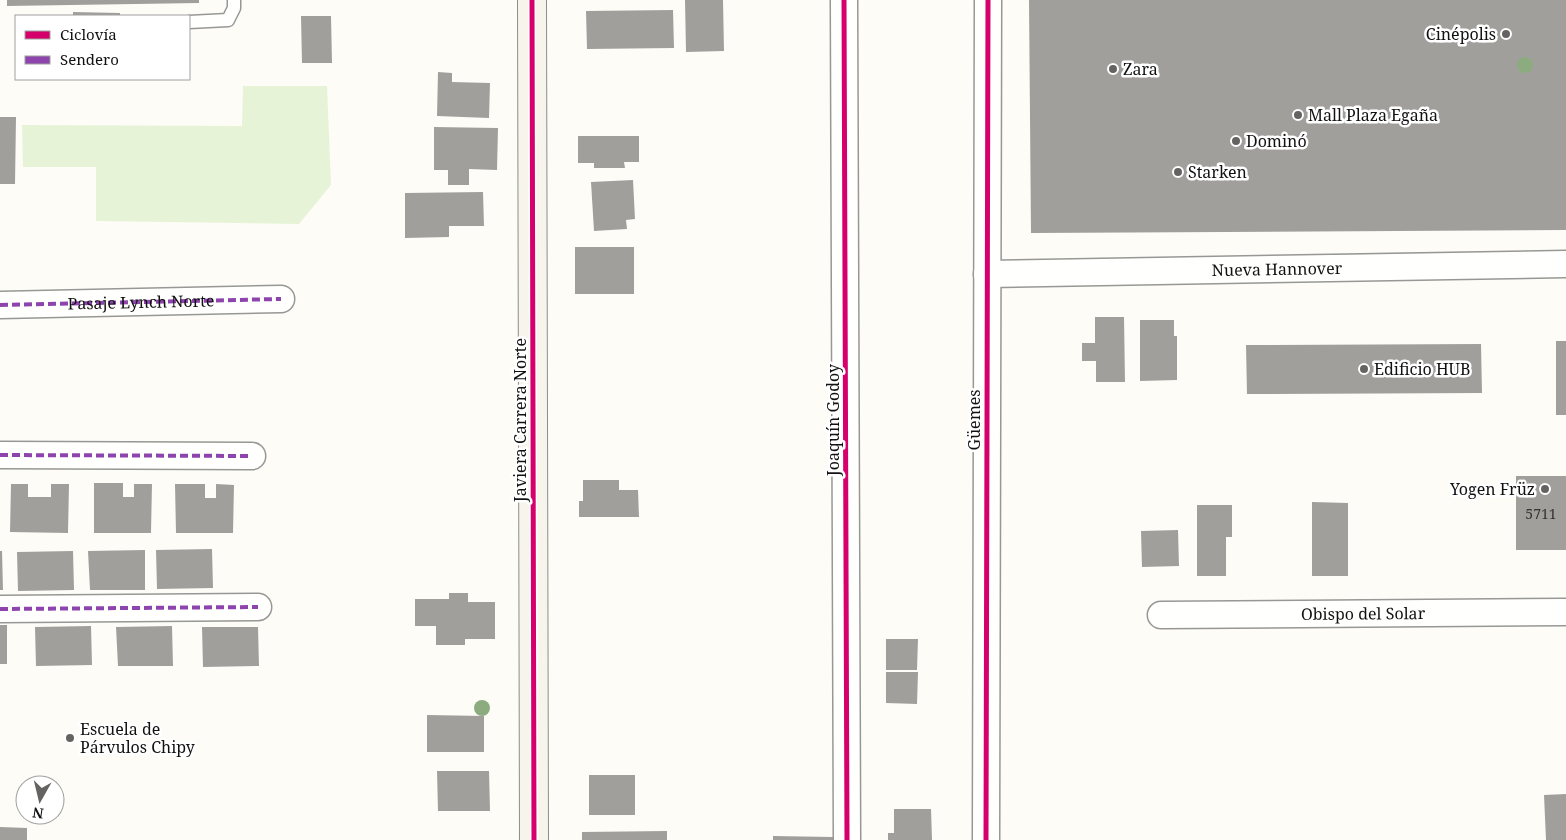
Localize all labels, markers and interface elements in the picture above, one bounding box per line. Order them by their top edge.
legend [15,15,190,80]
place label: Cinépolis [1426,23,1496,45]
text: Ciclovía [60,24,117,44]
marker: Cinépolis [1500,28,1512,40]
text: Sendero [60,49,119,69]
place label: Zara [1123,58,1158,80]
marker: Zara [1107,63,1119,75]
place label: Mall Plaza Egaña [1308,104,1438,126]
marker: Mall Plaza Egaña [1292,109,1304,121]
place label: Dominó [1246,130,1307,152]
marker: Dominó [1230,135,1242,147]
place label: Starken [1188,161,1247,183]
marker: Starken [1172,166,1184,178]
street label: Nueva Hannover [1212,257,1343,281]
street label: Pasaje Lynch Norte [67,289,215,315]
street label: Javiera Carrera Norte [509,338,531,503]
place label: Edificio HUB [1374,358,1471,380]
street label: Joaquín Godoy [822,363,844,477]
marker: Edificio HUB [1358,363,1370,375]
street label: Güemes [963,389,985,451]
place label: Yogen Früz [1449,478,1535,500]
marker: Yogen Früz [1539,483,1551,495]
house number: 5711 [1525,504,1557,523]
street label: Obispo del Solar [1301,602,1426,625]
place label: Escuela de Párvulos Chipy [80,718,196,758]
marker: Escuela de Párvulos Chipy [64,732,76,744]
north arrow [15,775,65,825]
text: N [31,803,45,824]

